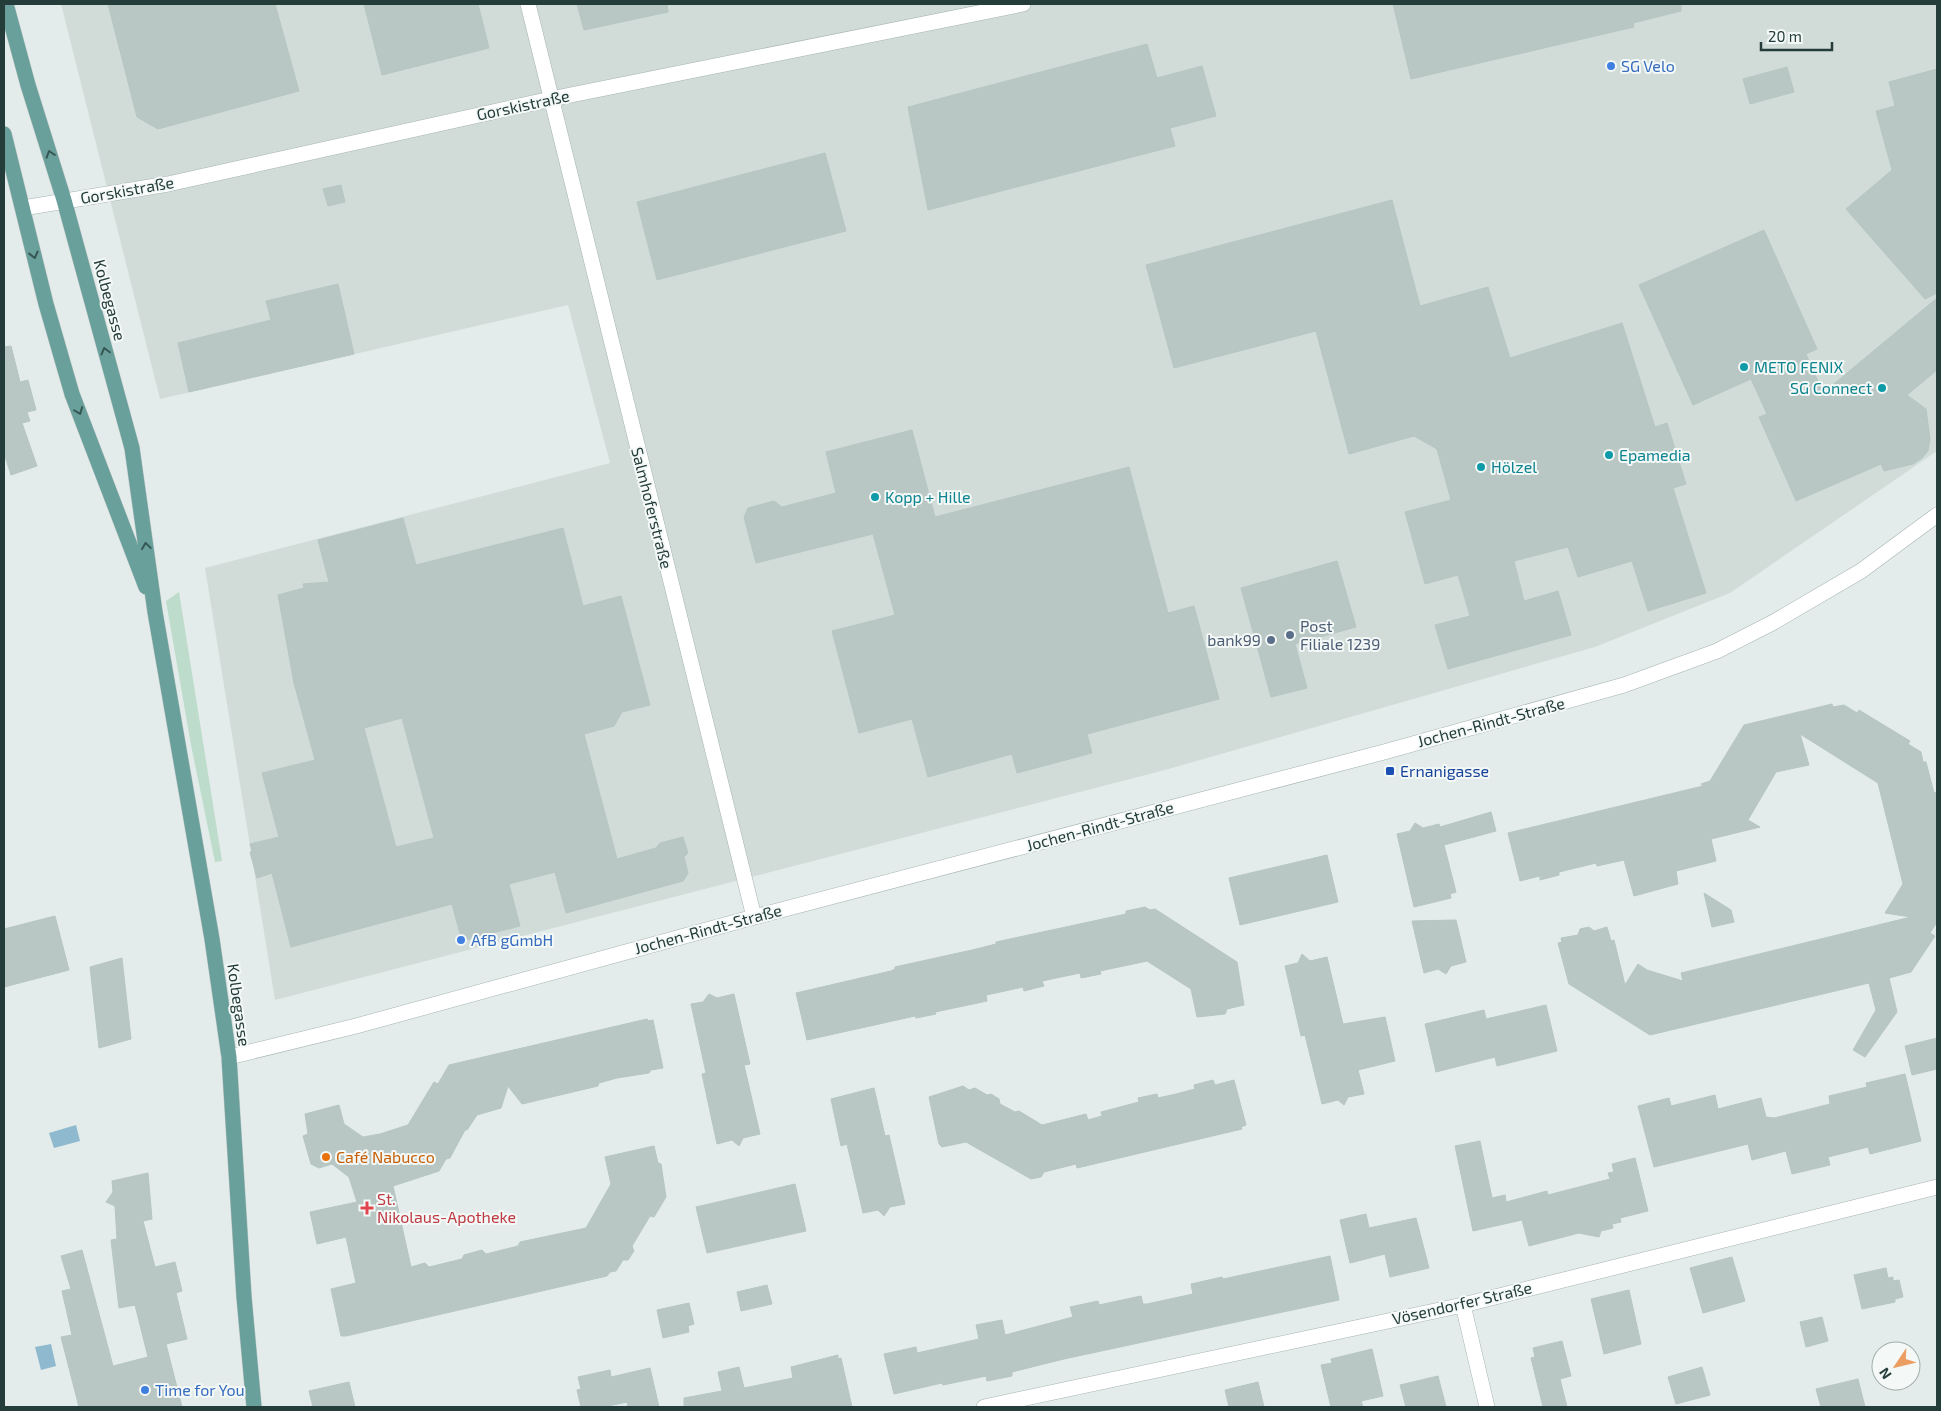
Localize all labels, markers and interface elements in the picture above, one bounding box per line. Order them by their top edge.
scale bar [1761,20,1832,52]
text: 20 m [1768,27,1802,45]
place label: SG Velo [1621,56,1675,75]
marker: SG Velo [1605,60,1617,72]
street label: Gorskistraße [475,85,571,124]
one-way arrow [45,150,55,159]
street label: Gorskistraße [79,172,175,207]
one-way arrow [28,251,39,260]
street label: Kolbegasse [91,257,130,343]
one-way arrow [101,347,111,355]
place label: METO FENIX [1754,357,1843,376]
marker: METO FENIX [1738,361,1750,373]
place label: SG Connect [1790,378,1872,397]
marker: SG Connect [1876,382,1888,394]
one-way arrow [73,407,83,415]
street label: Salmhoferstraße [628,445,677,571]
place label: Epamedia [1619,445,1691,464]
marker: Epamedia [1603,449,1615,461]
place label: Hölzel [1491,457,1537,476]
marker: Hölzel [1475,461,1487,473]
place label: Kopp + Hille [885,487,971,506]
marker: Kopp + Hille [869,491,881,503]
one-way arrow [141,542,152,550]
place label: Post Filiale 1239 [1300,616,1380,653]
marker: Post Filiale 1239 [1284,629,1296,641]
place label: bank99 [1207,630,1261,649]
marker: bank99 [1265,634,1277,646]
street label: Jochen-Rindt-Straße [1415,693,1567,750]
place label: Ernanigasse [1400,761,1489,780]
marker: Ernanigasse [1384,765,1396,777]
street label: Jochen-Rindt-Straße [1024,797,1176,854]
street label: Jochen-Rindt-Straße [632,900,784,957]
place label: AfB gGmbH [471,930,553,949]
marker: AfB gGmbH [455,934,467,946]
street label: Kolbegasse [224,962,255,1047]
place label: Café Nabucco [336,1147,435,1166]
marker: Café Nabucco [320,1151,332,1163]
place label: St. Nikolaus-Apotheke [377,1189,516,1226]
marker: St. Nikolaus-Apotheke [361,1202,373,1214]
street label: Vösendorfer Straße [1390,1277,1534,1328]
north arrow [1871,1341,1921,1391]
text: N [1875,1365,1895,1383]
place label: Time for You [155,1380,245,1399]
marker: Time for You [139,1384,151,1396]

